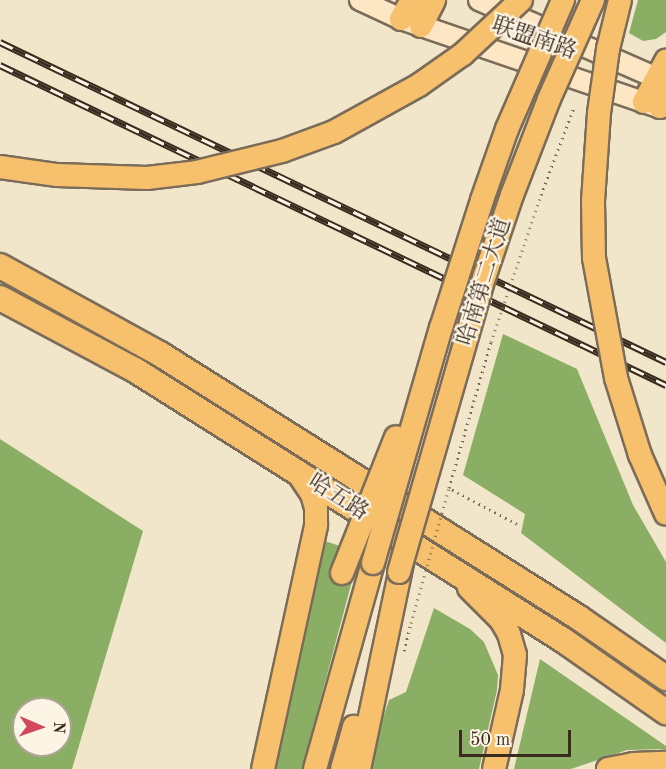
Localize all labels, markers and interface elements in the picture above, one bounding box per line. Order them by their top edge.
street label: 联盟南路 [488,12,580,66]
street label: 哈南第二大道 [453,215,517,349]
street label: 哈五路 [303,469,373,527]
north arrow [12,697,72,757]
scale bar [462,718,574,756]
text: N [50,721,66,734]
text: 50 m [470,731,510,749]

